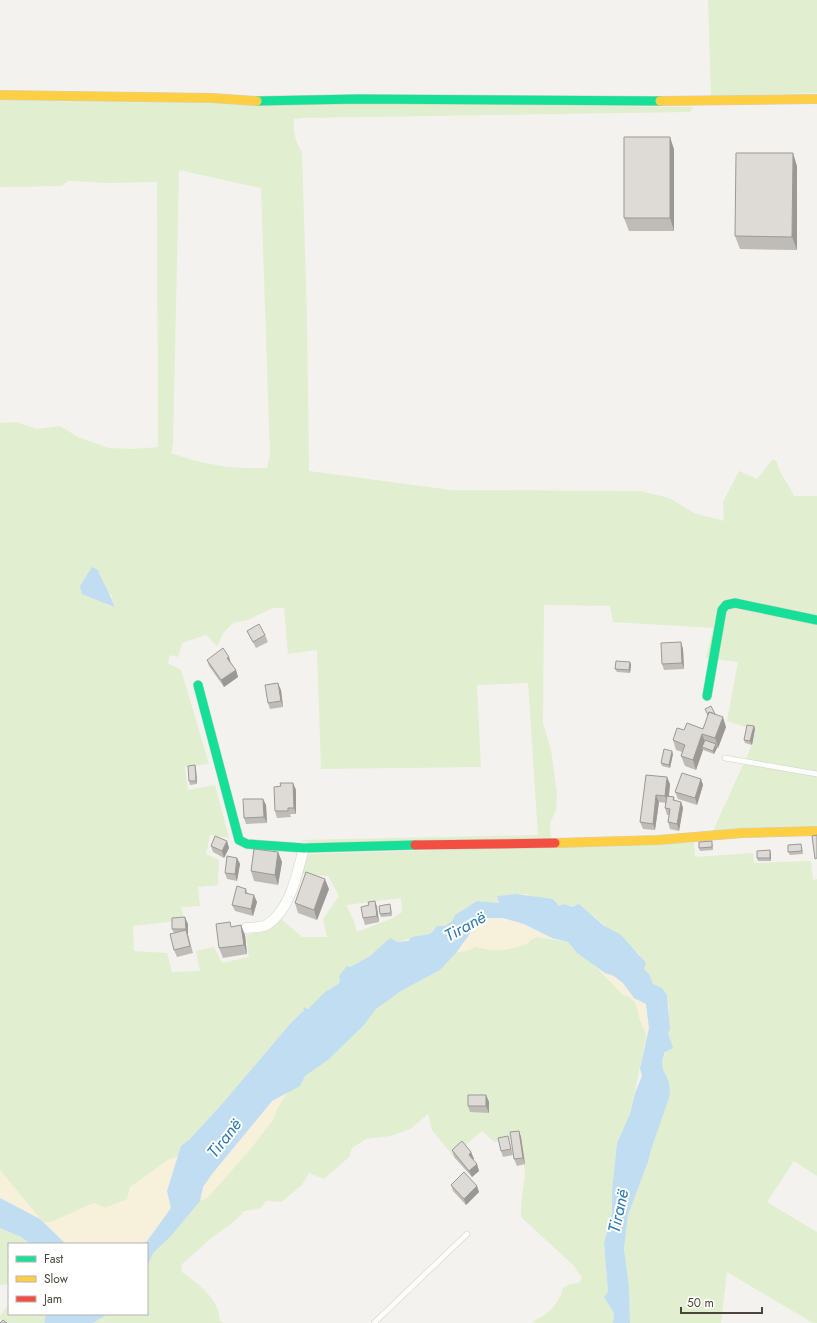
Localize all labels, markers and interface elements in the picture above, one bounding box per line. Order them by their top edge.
water label: Tiranë [440,905,491,947]
water label: Tiranë [201,1113,247,1163]
water label: Tiranë [602,1186,634,1235]
legend [8,1243,148,1315]
text: Fast [44,1250,63,1268]
text: Slow [44,1270,69,1288]
scale bar [681,1289,762,1315]
text: Jam [42,1290,62,1308]
text: 50 m [687,1294,714,1312]

